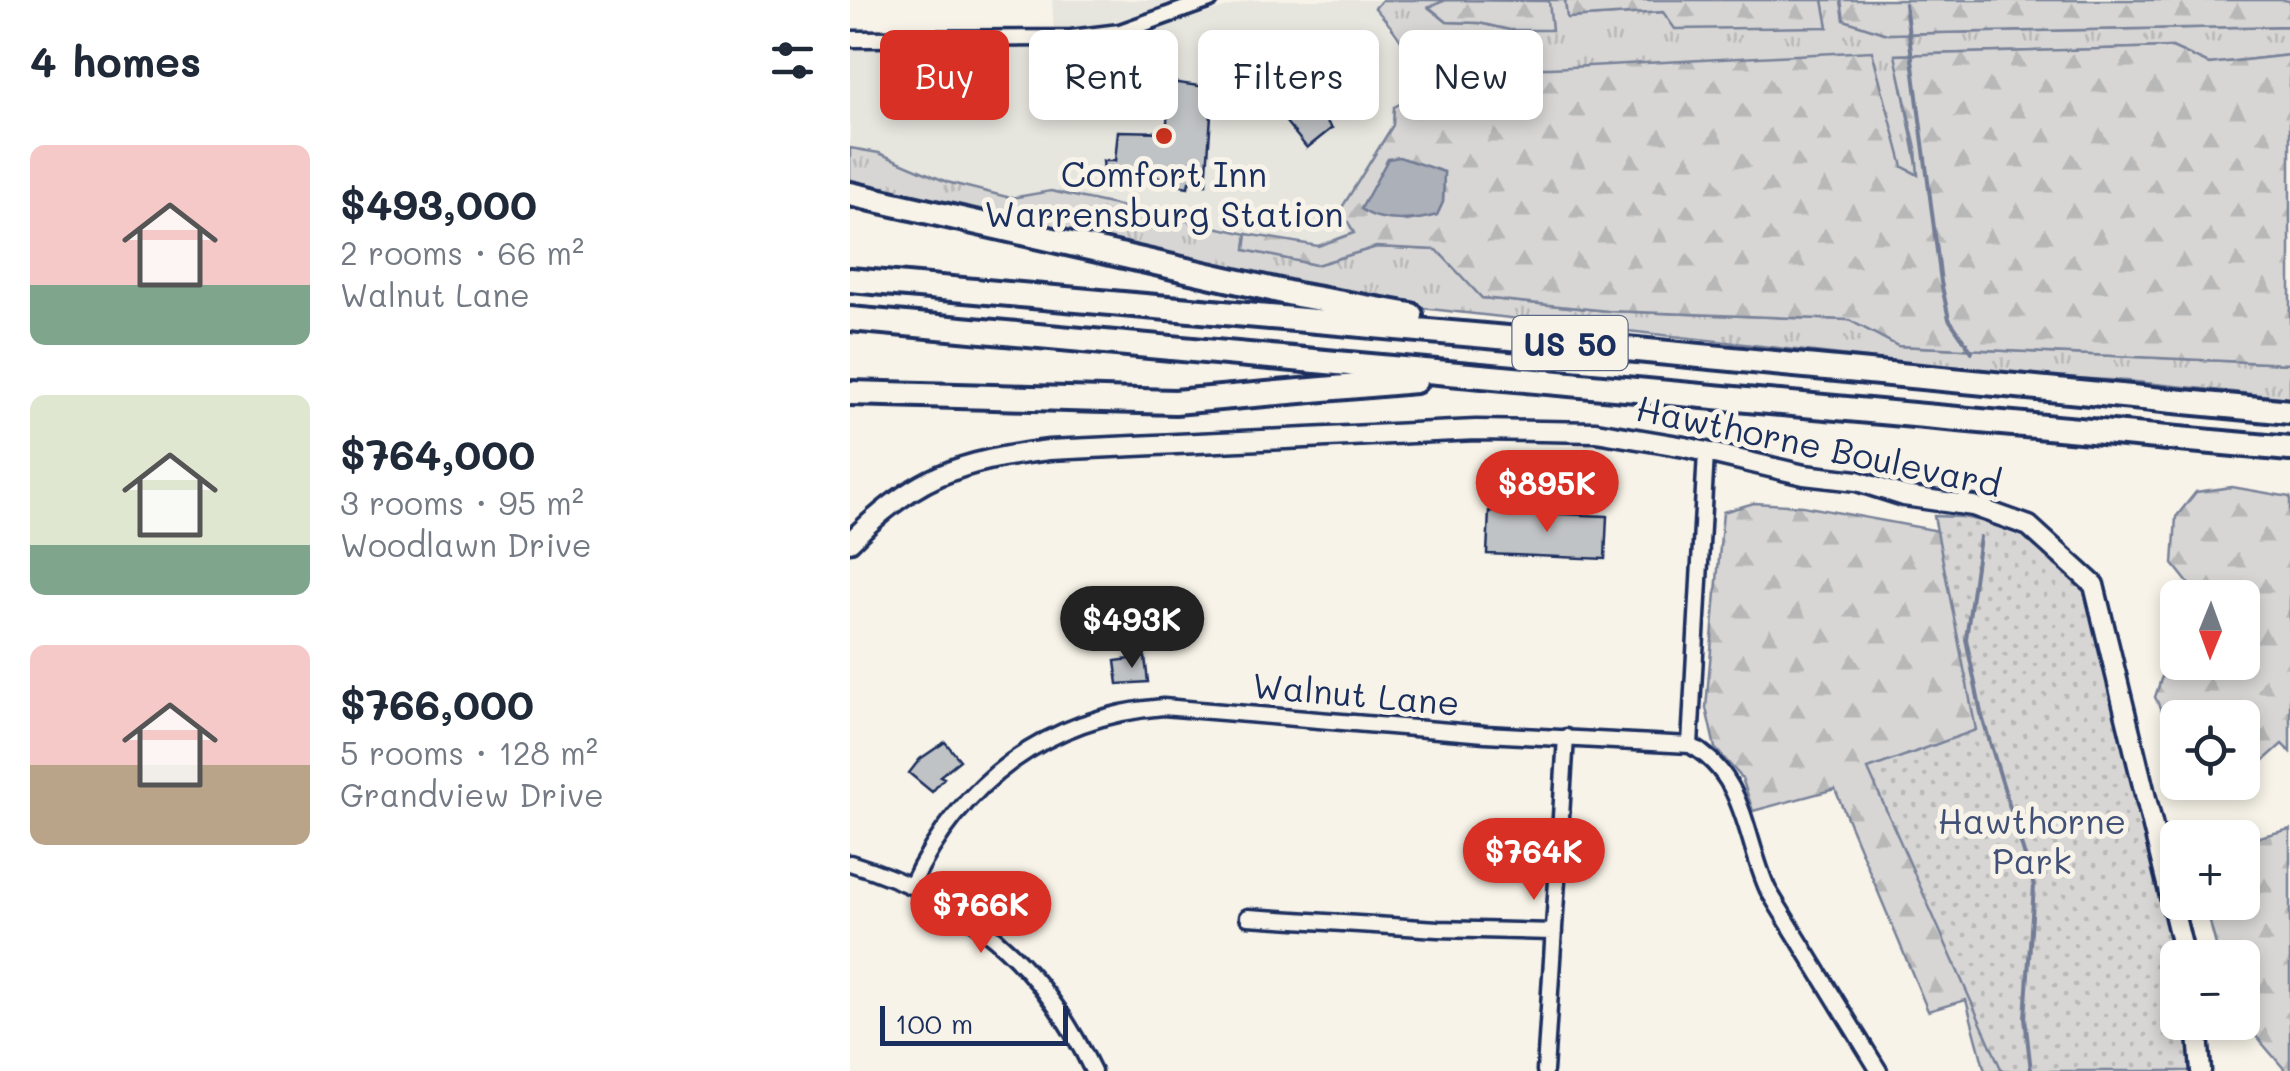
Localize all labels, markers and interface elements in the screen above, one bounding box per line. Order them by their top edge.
chip: Buy [880,30,1009,120]
chip: Rent [1029,30,1178,120]
chip: Filters [1198,30,1379,120]
chip: New [1399,30,1543,120]
text: 4 homes [30,33,201,88]
icon: filters [765,33,820,88]
marker: Comfort Inn Warrensburg Station [1153,125,1175,147]
place label: Comfort Inn Warrensburg Station [984,150,1344,236]
text: $493,000 [340,176,537,231]
icon: home [110,185,230,305]
text: 2 rooms · 66 m² [340,231,584,273]
text: Walnut Lane [340,273,530,315]
road number: US 50 [1512,316,1628,370]
street label: Hawthorne Boulevard [1632,384,2006,506]
text: $764,000 [340,426,535,481]
icon: home [110,435,230,555]
pin: $895K [1477,450,1617,535]
text: $895K [1498,461,1596,503]
text: 3 rooms · 95 m² [340,481,584,523]
text: Woodlawn Drive [340,523,592,565]
north arrow [2160,580,2260,680]
map controls [2160,580,2260,1040]
pin: $493K [1062,586,1202,671]
text: $493K [1082,597,1182,639]
street label: Walnut Lane [1251,661,1461,725]
text: $766,000 [340,676,534,731]
icon: home [110,685,230,805]
button: locate [2160,700,2260,800]
text: 5 rooms · 128 m² [340,731,598,773]
text: Grandview Drive [340,773,604,815]
park label: Hawthorne Park [1938,797,2126,883]
pin: $764K [1464,818,1604,903]
button: + [2160,820,2260,920]
text: $764K [1485,829,1583,871]
pin: $766K [911,871,1051,956]
text: $766K [932,882,1030,924]
button: − [2160,940,2260,1040]
scale bar [880,1001,1068,1046]
text: 100 m [895,1005,973,1041]

